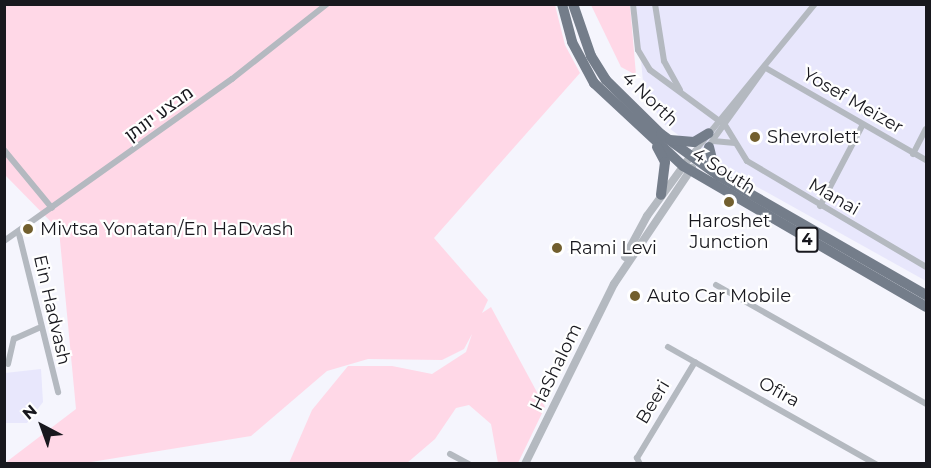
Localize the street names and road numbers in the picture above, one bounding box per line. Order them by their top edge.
street label: Yosef Meizer [799,64,907,138]
street label: 4 North [618,67,682,131]
street label: מבצע יונתן [120,82,198,146]
street label: 4 South [688,143,760,199]
street label: Manai [805,174,863,220]
road number: 4 [795,227,819,253]
street label: Ein Hadvash [29,253,75,367]
street label: HaShalom [526,320,586,414]
street label: Ofira [755,372,803,412]
street label: Beeri [632,376,674,428]

